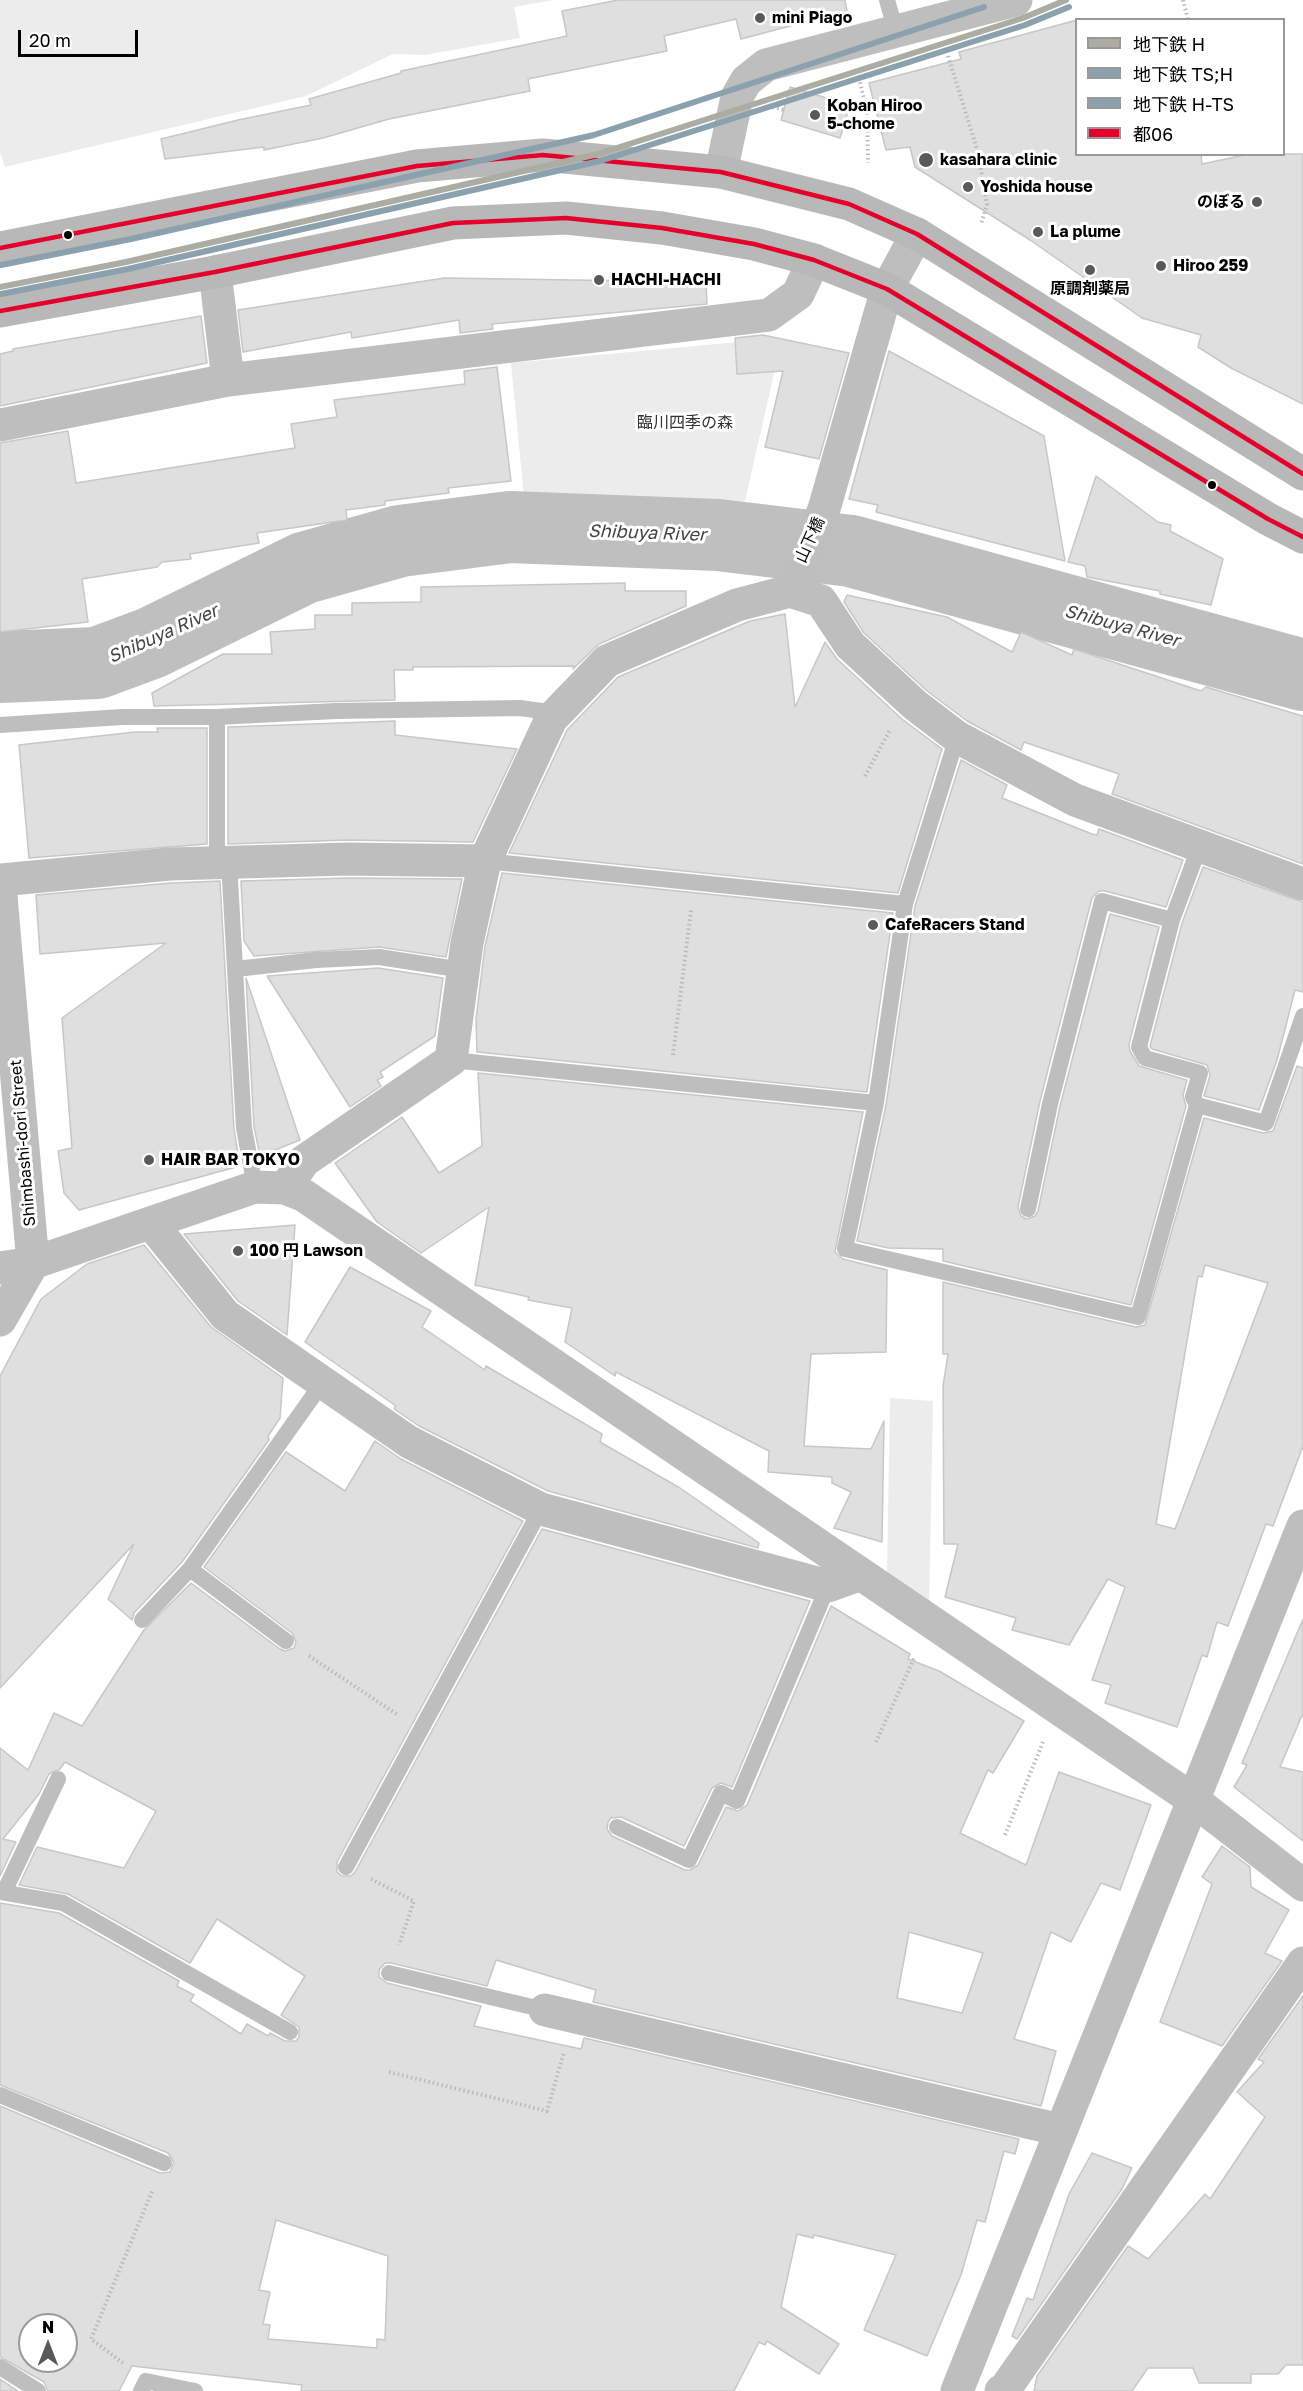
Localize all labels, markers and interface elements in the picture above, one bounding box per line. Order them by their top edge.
place label: mini Piago [772,8,852,28]
marker: mini Piago [753,11,767,25]
scale bar [21,18,141,56]
legend [1075,18,1285,156]
text: 20 m [29,29,71,51]
text: 地下鉄 H [1133,33,1205,55]
text: 地下鉄 TS;H [1133,63,1233,85]
text: 地下鉄 H-TS [1133,93,1234,115]
place label: Koban Hiroo 5-chome [827,96,922,134]
marker: Koban Hiroo 5-chome [808,108,822,122]
text: 都06 [1133,123,1173,145]
place label: kasahara clinic [940,150,1057,170]
marker: kasahara clinic [917,151,935,169]
place label: Yoshida house [980,177,1093,197]
marker: Yoshida house [961,180,975,194]
place label: のぼる [1197,192,1245,212]
marker: のぼる [1250,195,1264,209]
place label: La plume [1050,222,1121,242]
marker: La plume [1031,225,1045,239]
unlabelled marker [62,229,74,241]
place label: Hiroo 259 [1173,256,1248,276]
marker: Hiroo 259 [1154,259,1168,273]
marker: 原調剤薬局 [1083,263,1097,277]
place label: HACHI-HACHI [611,270,721,290]
marker: HACHI-HACHI [592,273,606,287]
place label: 原調剤薬局 [1050,279,1130,299]
park label: 臨川四季の森 [637,413,733,433]
unlabelled marker [1206,479,1218,491]
street label: 山下橋 [791,514,829,566]
water label: Shibuya River [588,520,706,546]
water label: Shibuya River [105,600,221,668]
water label: Shibuya River [1062,600,1182,652]
place label: CafeRacers Stand [885,915,1025,935]
marker: CafeRacers Stand [866,918,880,932]
street label: Shimbashi-dori Street [6,1059,40,1227]
place label: HAIR BAR TOKYO [161,1150,300,1170]
marker: HAIR BAR TOKYO [142,1153,156,1167]
place label: 100 円 Lawson [250,1241,363,1261]
marker: 100 円 Lawson [231,1244,245,1258]
north arrow [18,2313,78,2373]
text: N [42,2317,54,2337]

